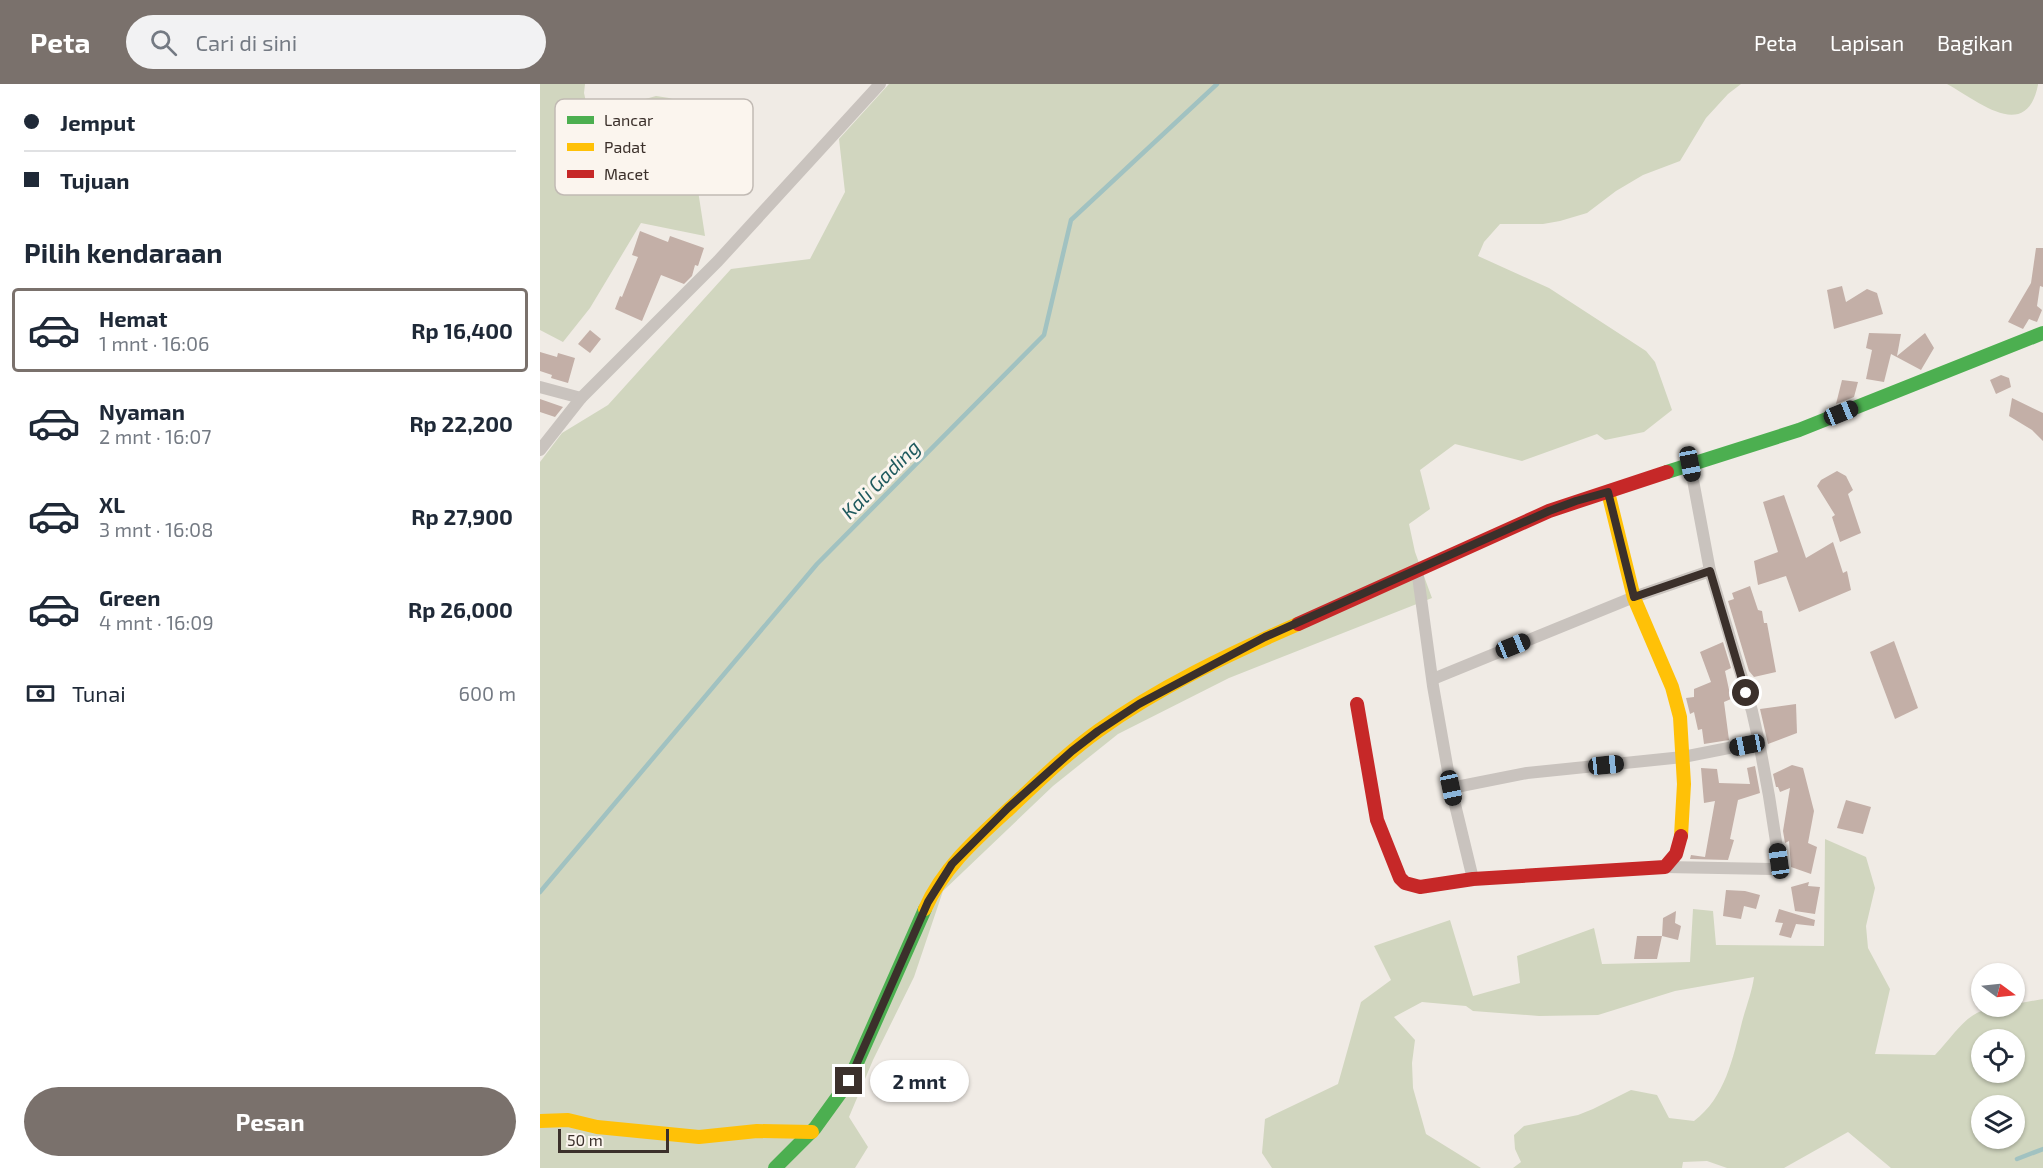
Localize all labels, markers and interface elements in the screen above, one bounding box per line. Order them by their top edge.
search box [126,15,546,69]
text: Peta [30,25,90,59]
icon: search [147,26,180,59]
text: Cari di sini [195,29,297,55]
text: Peta [1754,30,1797,55]
text: Lapisan [1830,30,1904,55]
text: Bagikan [1937,30,2013,55]
legend [555,99,753,195]
text: Jemput [60,109,135,135]
text: Lancar [604,110,654,129]
text: Padat [604,137,646,156]
text: Macet [604,164,649,183]
text: Tujuan [60,167,129,193]
text: Pilih kendaraan [24,236,223,268]
icon: car [27,303,81,357]
text: Hemat [99,305,168,331]
text: Rp 16,400 [411,317,513,343]
text: 1 mnt · 16:06 [99,331,209,355]
icon: car [27,396,81,450]
text: Nyaman [99,398,185,424]
car [1821,398,1861,428]
text: Rp 22,200 [409,410,513,436]
text: 2 mnt · 16:07 [99,424,212,448]
water label: Kali Gading [836,435,924,523]
car [1678,445,1702,483]
icon: car [27,489,81,543]
text: XL [99,491,125,517]
text: Rp 27,900 [411,503,513,529]
text: 3 mnt · 16:08 [99,517,213,541]
icon: car [27,582,81,636]
text: Green [99,584,161,610]
text: Rp 26,000 [408,596,513,622]
text: 4 mnt · 16:09 [99,610,214,634]
car [1493,631,1533,661]
icon: cash [24,677,57,710]
route start [1732,679,1759,706]
text: Tunai [72,680,126,706]
text: 600 m [458,681,516,705]
car [1728,733,1766,757]
car [1587,754,1625,776]
car [1438,769,1464,807]
car [1768,842,1790,880]
north arrow [1971,963,2025,1017]
map controls [1971,963,2025,1149]
button: locate [1971,1029,2025,1083]
callout: 2 mnt [870,1060,969,1102]
route end [835,1067,862,1094]
text: 2 mnt [893,1069,946,1093]
button: Pesan [24,1087,516,1156]
button: layers [1971,1095,2025,1149]
scale bar [558,1126,669,1154]
text: 50 m [567,1130,603,1149]

